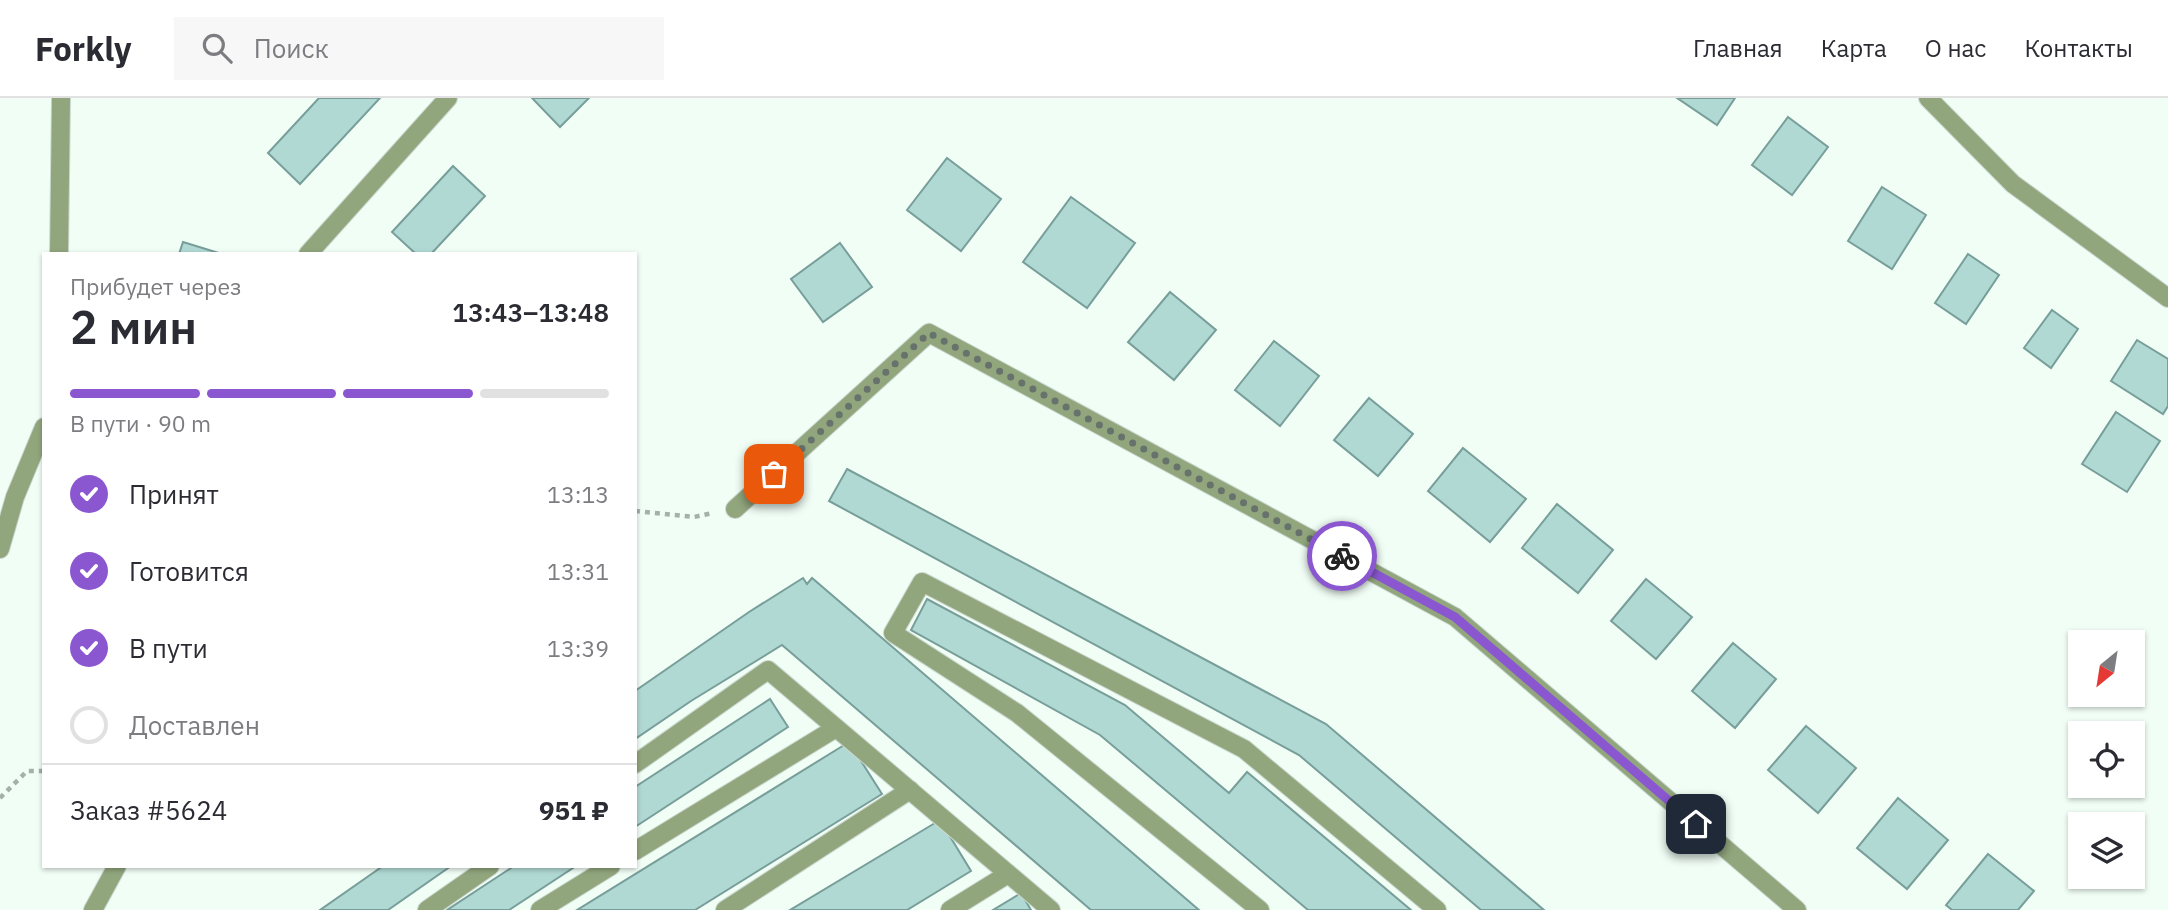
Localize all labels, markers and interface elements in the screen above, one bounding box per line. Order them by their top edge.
search box [174,17,664,80]
text: Forkly [35,27,132,70]
icon: search [198,29,236,67]
text: Поиск [254,31,329,65]
text: Главная [1693,32,1783,64]
text: Карта [1821,32,1887,64]
text: О нас [1925,32,1986,64]
text: Контакты [2024,32,2133,64]
text: Прибудет через [70,271,242,301]
text: 13:43–13:48 [452,295,609,329]
text: 2 мин [70,297,197,357]
text: В пути · 90 m [70,408,211,438]
pin [744,444,804,504]
icon: bag [755,455,793,493]
icon: check [70,475,108,513]
text: Принят [129,477,219,511]
text: 13:13 [547,479,609,509]
courier [1307,521,1377,591]
icon: bike [1323,537,1361,575]
icon: check [70,552,108,590]
text: Готовится [129,554,249,588]
text: 13:31 [547,556,609,586]
icon: check [70,629,108,667]
north arrow [2068,630,2146,707]
map controls [2068,630,2145,889]
text: В пути [129,631,208,665]
text: 13:39 [547,633,609,663]
text: Доставлен [129,708,260,742]
button: locate [2068,721,2145,798]
text: Заказ #5624 [70,793,227,827]
text: 951 ₽ [539,793,609,827]
pin [1666,794,1726,854]
icon: home [1677,805,1715,843]
button: layers [2068,812,2145,889]

